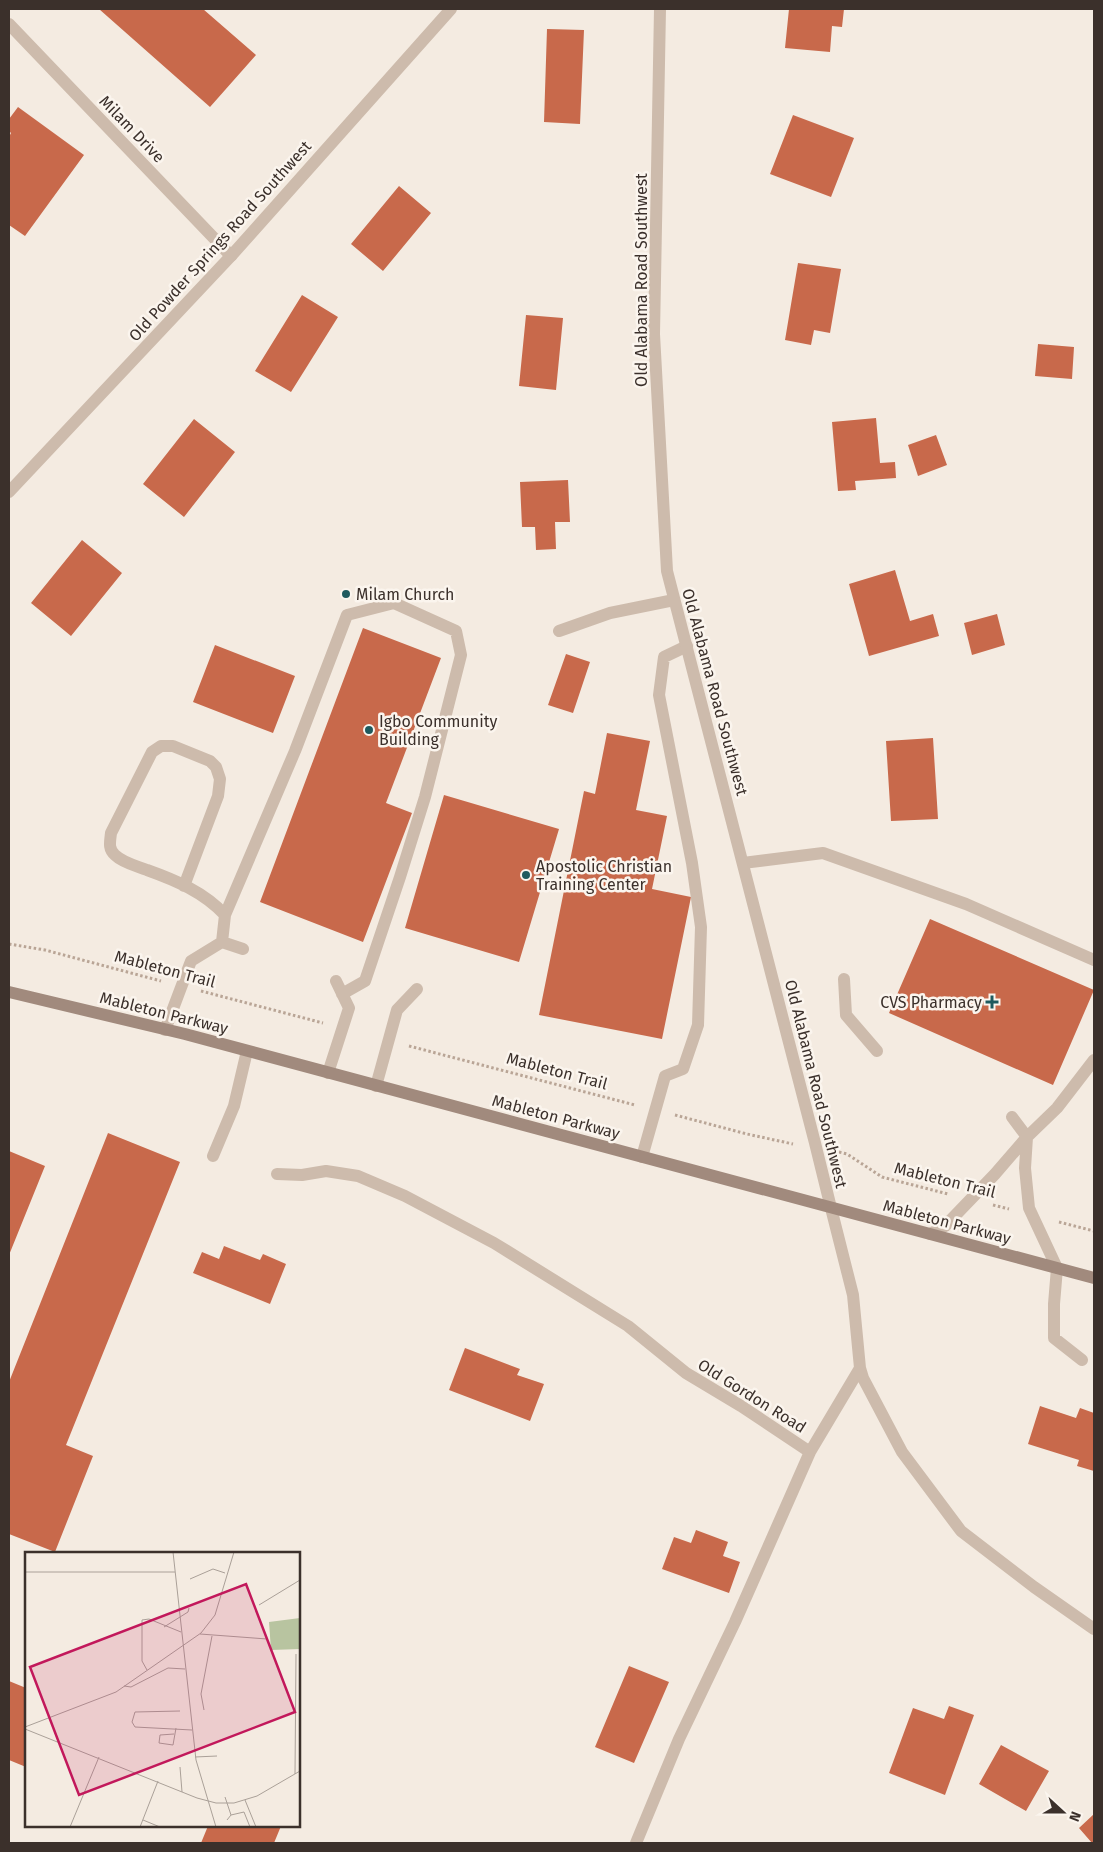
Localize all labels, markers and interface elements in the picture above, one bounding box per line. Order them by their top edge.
street label: Milam Drive [95,92,169,166]
street label: Old Powder Springs Road Southwest [125,137,315,345]
street label: Old Alabama Road Southwest [632,173,651,387]
place label: Milam Church [356,585,454,604]
street label: Old Alabama Road Southwest [678,586,752,798]
marker: Milam Church [340,588,352,600]
place label: Igbo Community Building [379,712,497,749]
marker: Igbo Community Building [363,724,375,736]
place label: Apostolic Christian Training Center [536,857,672,894]
marker: Apostolic Christian Training Center [520,869,532,881]
street label: Mableton Trail [112,946,218,992]
street label: Old Alabama Road Southwest [781,978,851,1190]
street label: Mableton Parkway [98,988,230,1038]
place label: CVS Pharmacy [880,993,982,1012]
marker: CVS Pharmacy [986,996,998,1008]
street label: Mableton Trail [504,1048,610,1094]
street label: Mableton Parkway [490,1091,622,1143]
street label: Mableton Trail [892,1158,998,1202]
street label: Mableton Parkway [881,1196,1013,1248]
street label: Old Gordon Road [694,1355,810,1437]
inset map [25,1552,300,1827]
north arrow [1038,1787,1088,1837]
text: N [1065,1809,1084,1824]

